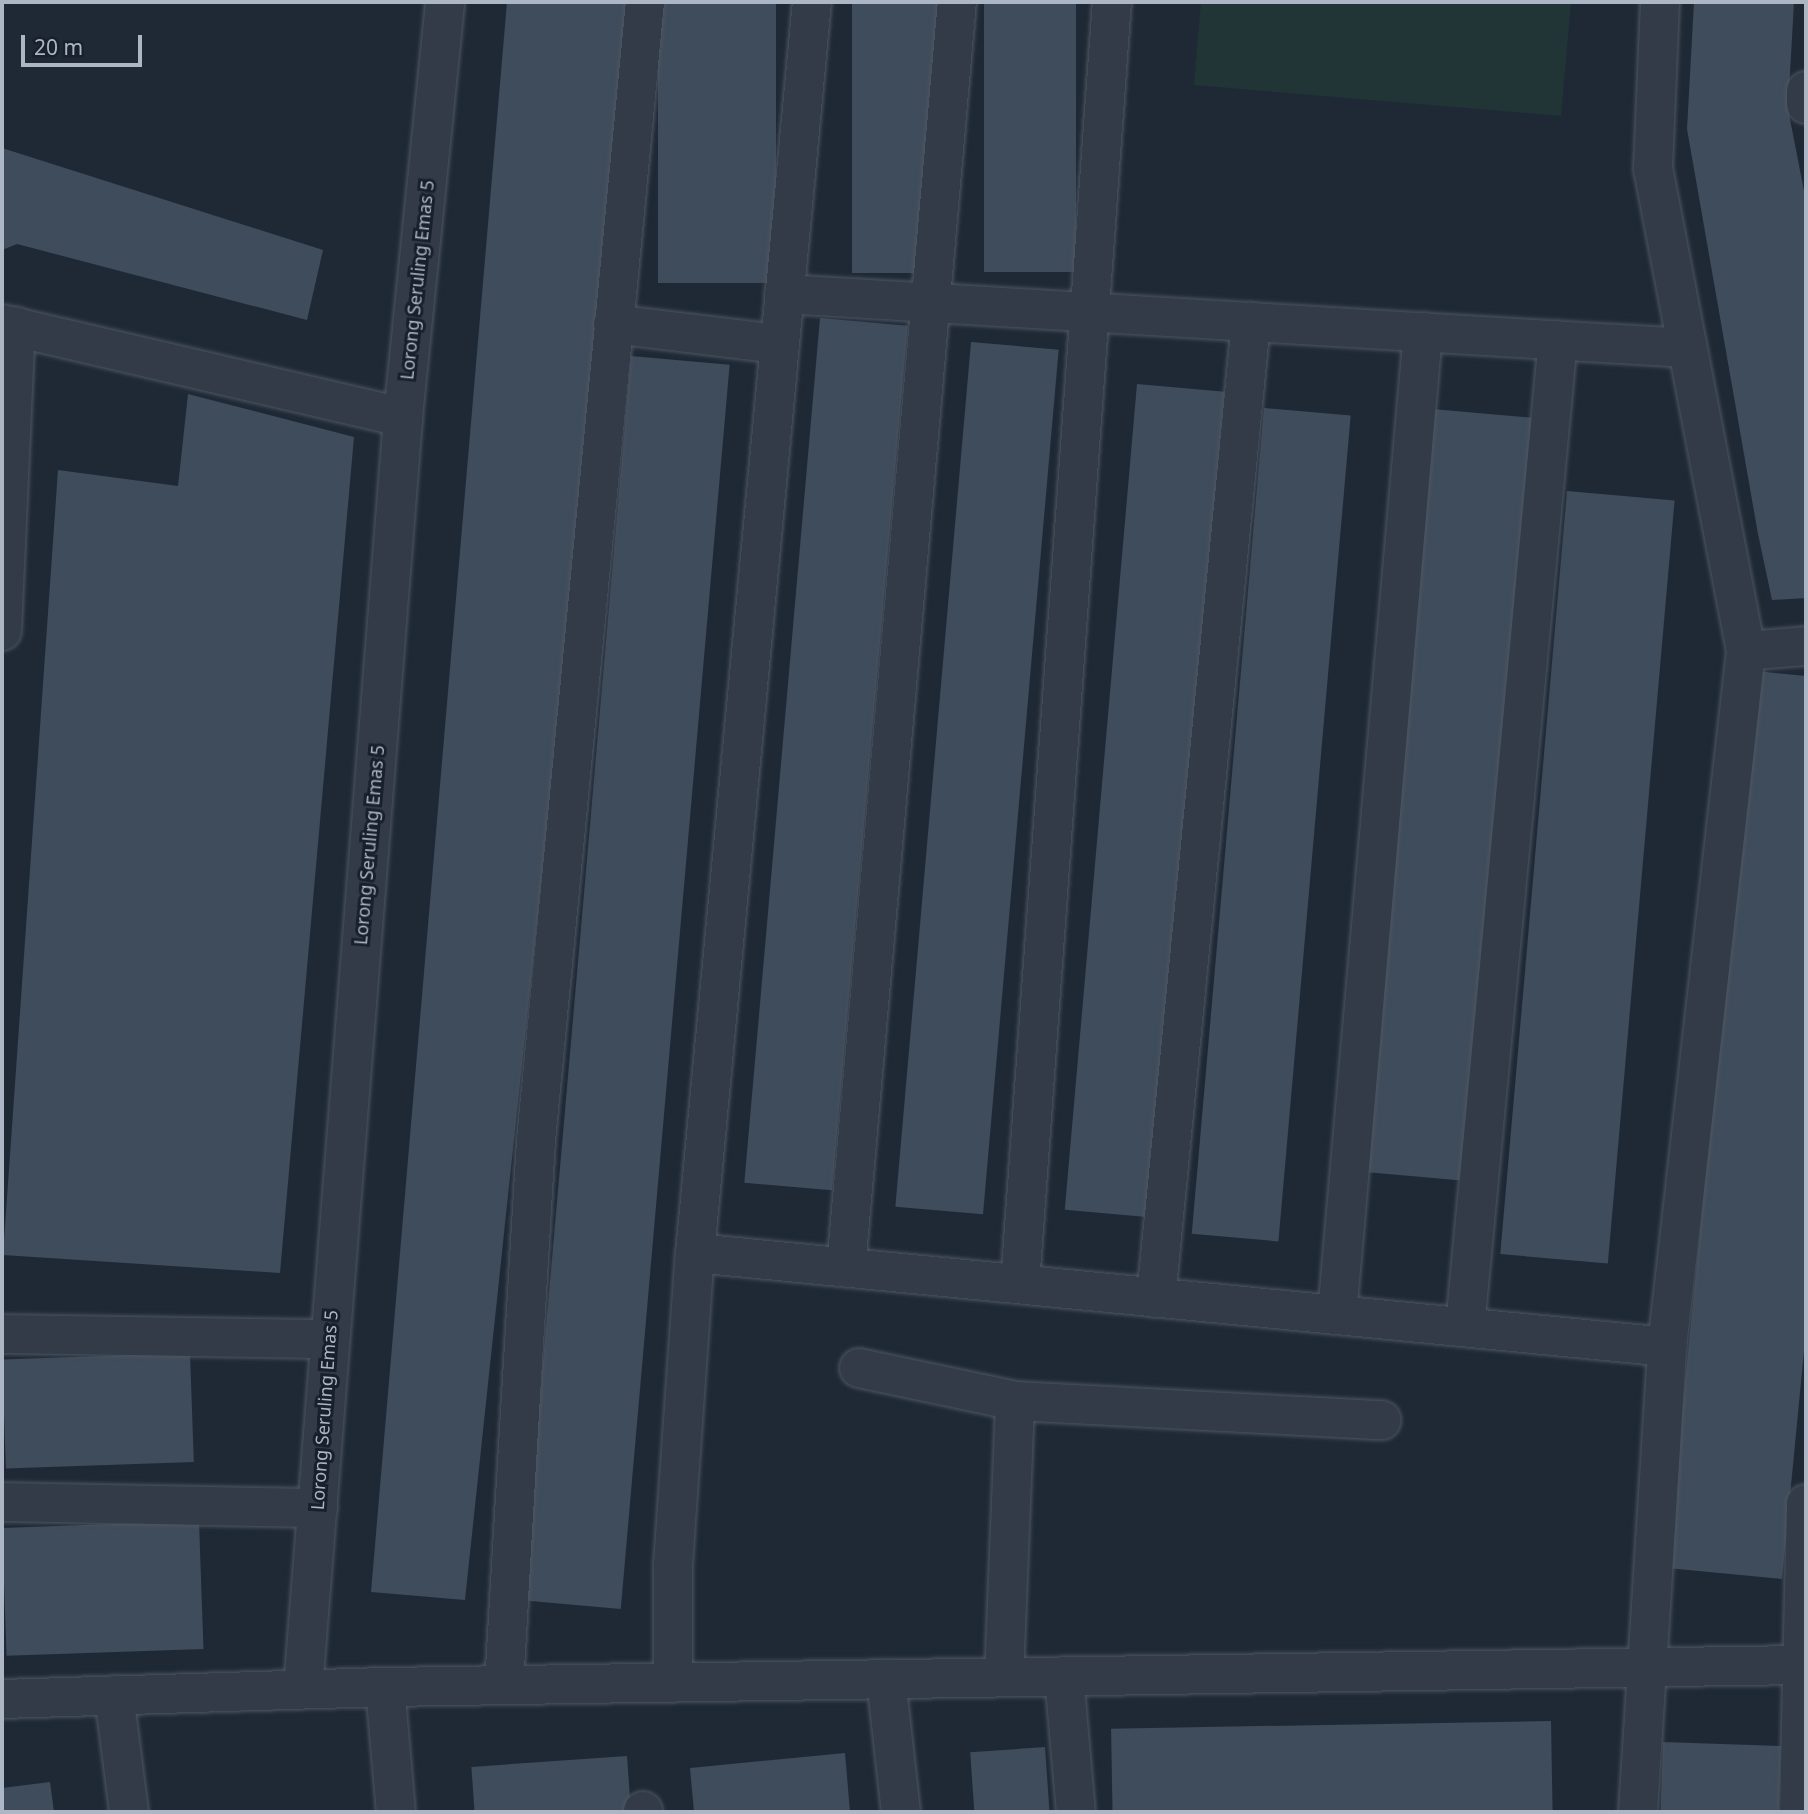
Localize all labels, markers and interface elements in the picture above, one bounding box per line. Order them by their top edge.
scale bar [24,21,145,65]
text: 20 m [34,33,83,61]
street label: Lorong Seruling Emas 5 [396,179,438,381]
street label: Lorong Seruling Emas 5 [350,744,388,946]
street label: Lorong Seruling Emas 5 [306,1309,342,1511]

